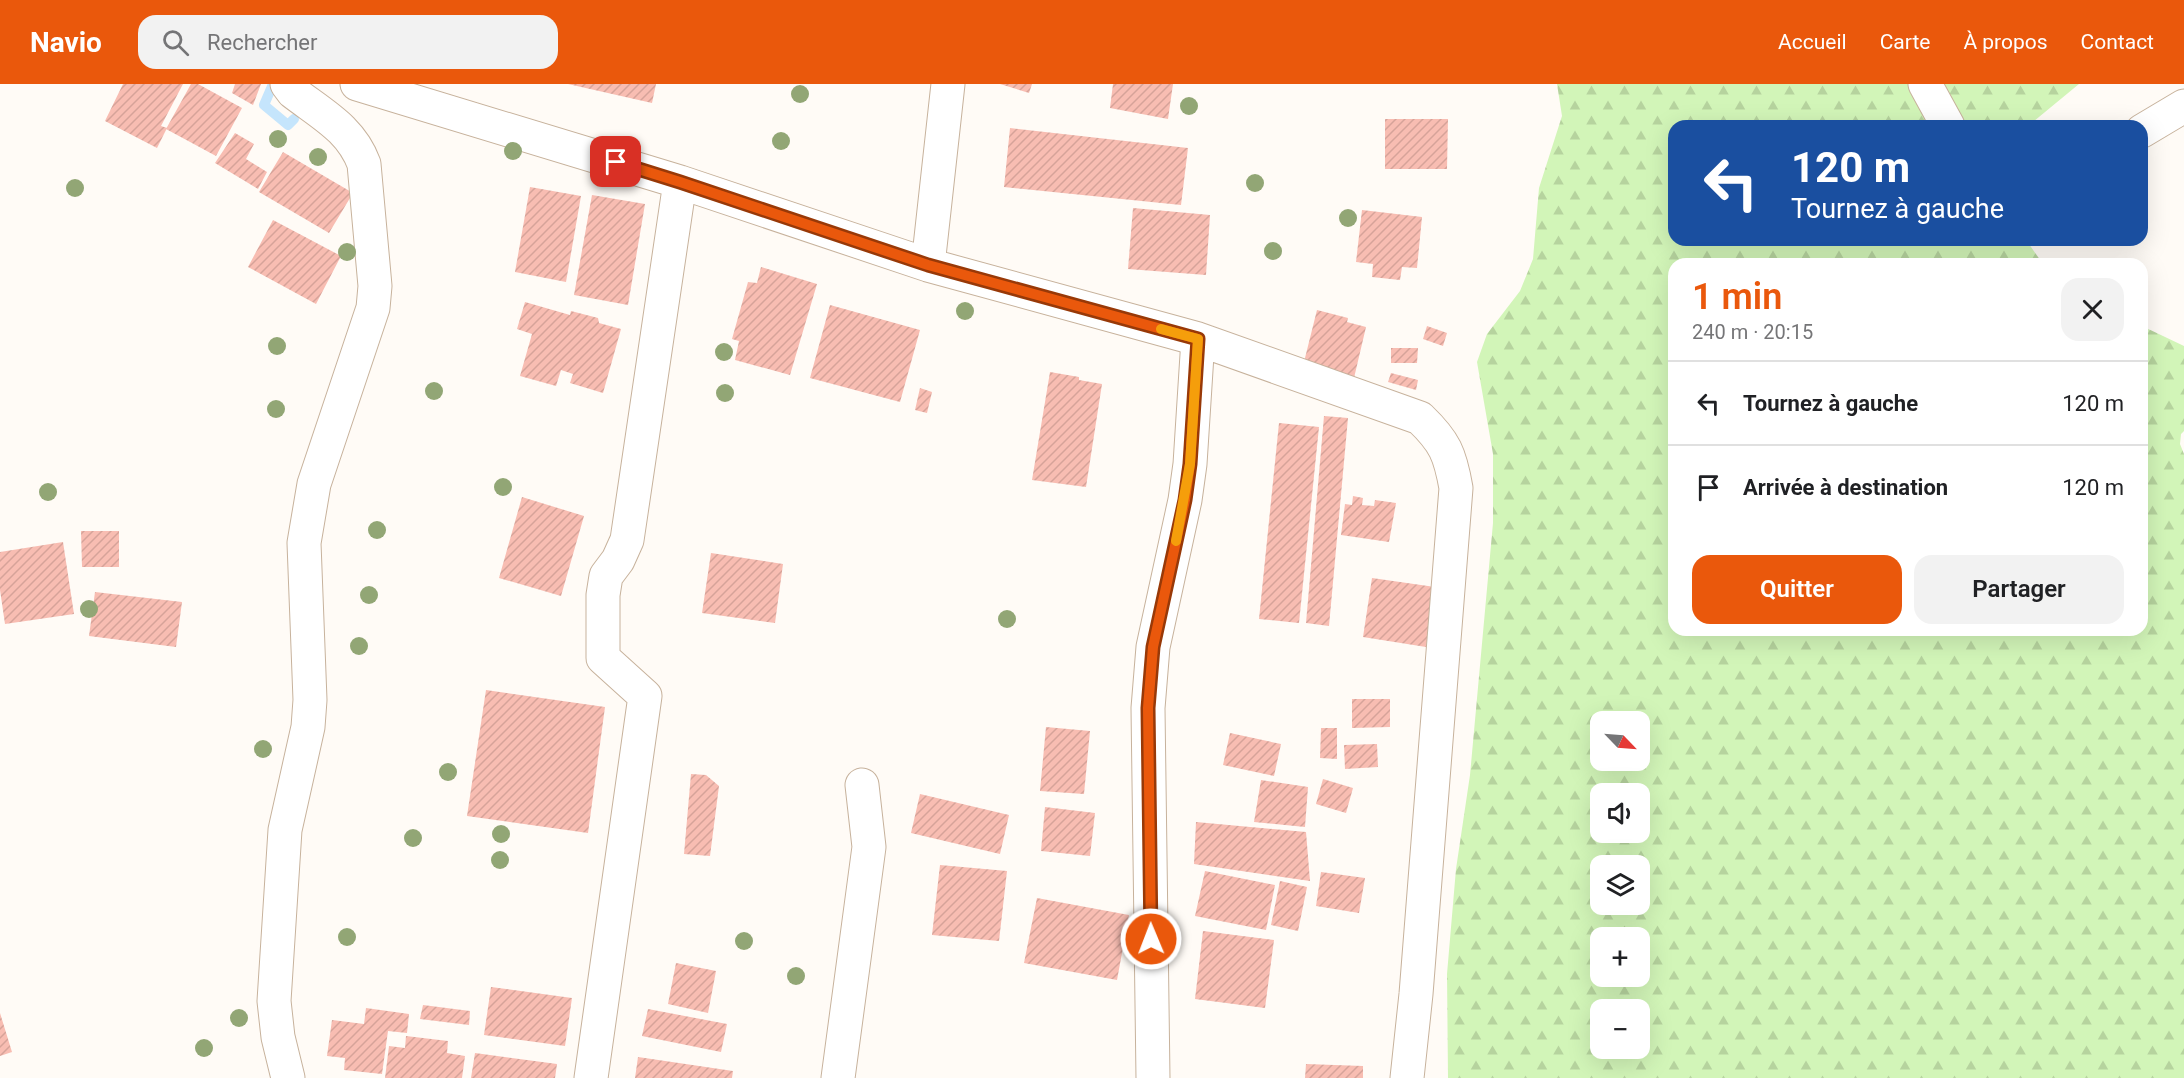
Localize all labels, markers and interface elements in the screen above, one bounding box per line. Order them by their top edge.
search box [138,15,558,69]
text: Navio [30,26,102,59]
icon: search [159,26,192,59]
text: Rechercher [207,30,317,55]
text: Accueil [1778,30,1847,54]
text: Carte [1880,30,1930,54]
text: À propos [1963,30,2048,54]
text: Contact [2081,30,2154,54]
pin [590,136,641,187]
text: 120 m [1791,143,1910,192]
icon: left [1692,144,1770,222]
icon: arrive [599,145,632,178]
text: Tournez à gauche [1791,193,2004,225]
text: 1 min [1692,276,1782,318]
button: close [2061,278,2124,341]
text: 240 m · 20:15 [1692,320,1813,344]
icon: left [1692,387,1725,420]
text: Tournez à gauche [1743,391,1918,416]
text: 120 m [2062,391,2124,416]
icon: arrive [1692,471,1725,504]
text: Arrivée à destination [1743,475,1948,500]
text: 120 m [2062,475,2124,500]
button: Quitter [1692,555,1902,624]
button: Partager [1914,555,2124,624]
north arrow [1590,711,1650,771]
map controls [1590,711,1650,1059]
button: sound [1590,783,1650,843]
button: layers [1590,855,1650,915]
position arrow [1119,907,1183,971]
button: + [1590,927,1650,987]
button: − [1590,999,1650,1059]

